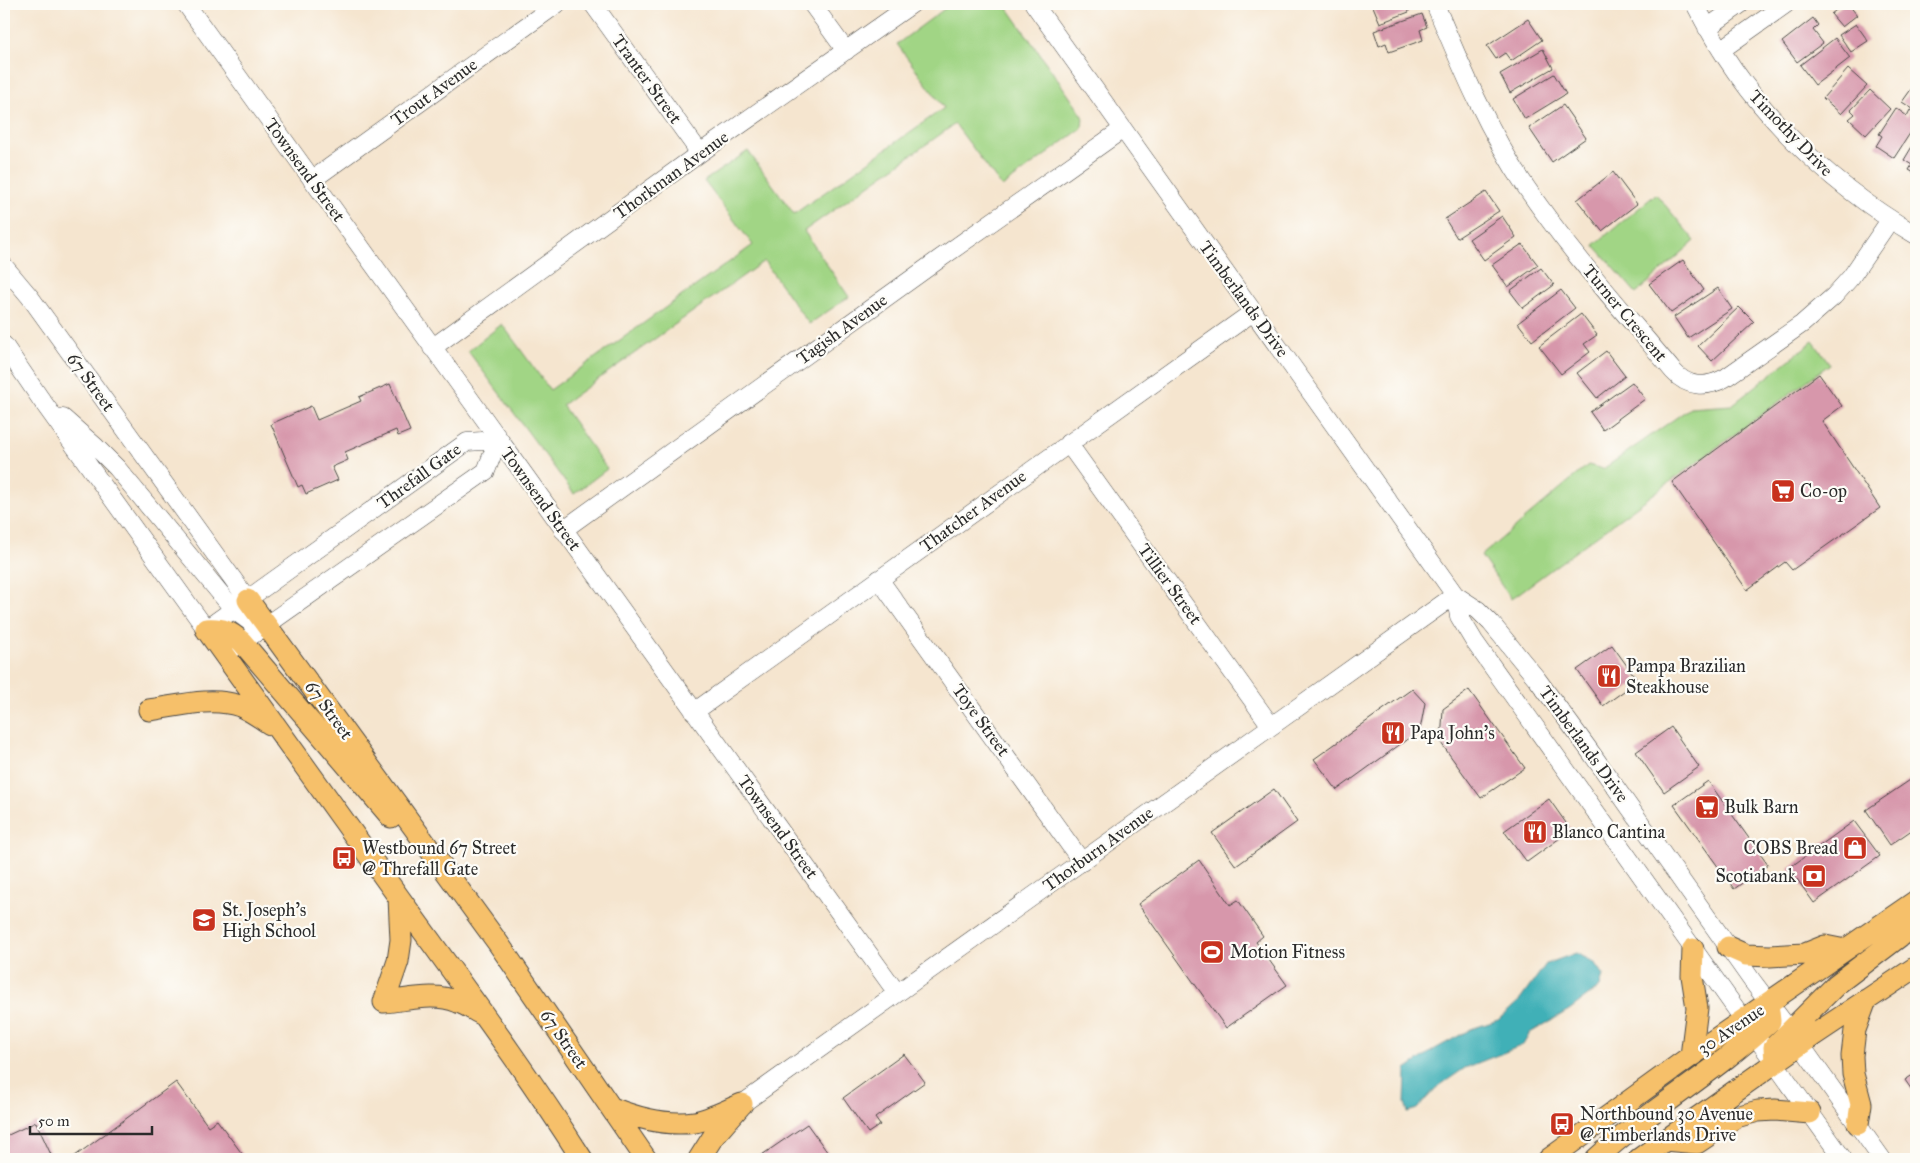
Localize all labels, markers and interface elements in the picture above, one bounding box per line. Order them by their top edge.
street label: Tranter Street [607,30,687,128]
street label: Trout Avenue [386,53,482,131]
street label: Timothy Drive [1744,85,1838,181]
street label: Townsend Street [260,114,350,227]
street label: Thorkman Avenue [609,126,733,224]
street label: Timberlands Drive [1194,237,1294,361]
street label: Turner Crescent [1578,260,1673,367]
street label: Tagish Avenue [792,289,892,370]
street label: 67 Street [62,348,120,416]
street label: Threfall Gate [373,438,465,514]
street label: Townsend Street [496,443,586,556]
street label: Thatcher Avenue [916,465,1030,557]
supermarket icon: Co-op [1770,478,1796,504]
place label: Co-op [1800,480,1847,502]
street label: Tillier Street [1133,539,1207,629]
place label: Pampa Brazilian Steakhouse [1626,655,1746,698]
restaurant icon: Pampa Brazilian Steakhouse [1596,663,1622,689]
street label: 67 Street [300,676,358,744]
street label: Toye Street [947,679,1015,761]
street label: Timberlands Drive [1534,682,1634,806]
restaurant icon: Papa John's [1380,720,1406,746]
place label: Papa John's [1410,722,1495,745]
street label: Townsend Street [733,771,823,884]
supermarket icon: Bulk Barn [1694,794,1720,820]
place label: Bulk Barn [1724,796,1799,818]
street label: Thorburn Avenue [1039,802,1157,896]
restaurant icon: Blanco Cantina [1522,819,1548,845]
place label: Blanco Cantina [1552,821,1665,843]
shop icon: COBS Bread [1842,835,1868,861]
place label: Westbound 67 Street @ Threfall Gate [362,837,517,880]
place label: COBS Bread [1743,837,1838,859]
bus stop icon: Westbound 67 Street @ Threfall Gate [331,845,357,871]
bank icon: Scotiabank [1801,863,1827,889]
place label: Scotiabank [1715,865,1797,887]
place label: St. Joseph's High School [222,899,316,943]
school or university icon: St. Joseph's High School [191,907,217,933]
sports icon: Motion Fitness [1199,939,1225,965]
place label: Motion Fitness [1230,941,1345,963]
street label: 30 Avenue [1694,999,1768,1059]
street label: 67 Street [536,1005,593,1073]
scale bar [30,1103,152,1135]
place label: Northbound 30 Avenue @ Timberlands Drive [1580,1103,1753,1146]
bus stop icon: Northbound 30 Avenue @ Timberlands Drive [1549,1111,1575,1137]
text: 50 m [38,1112,70,1130]

